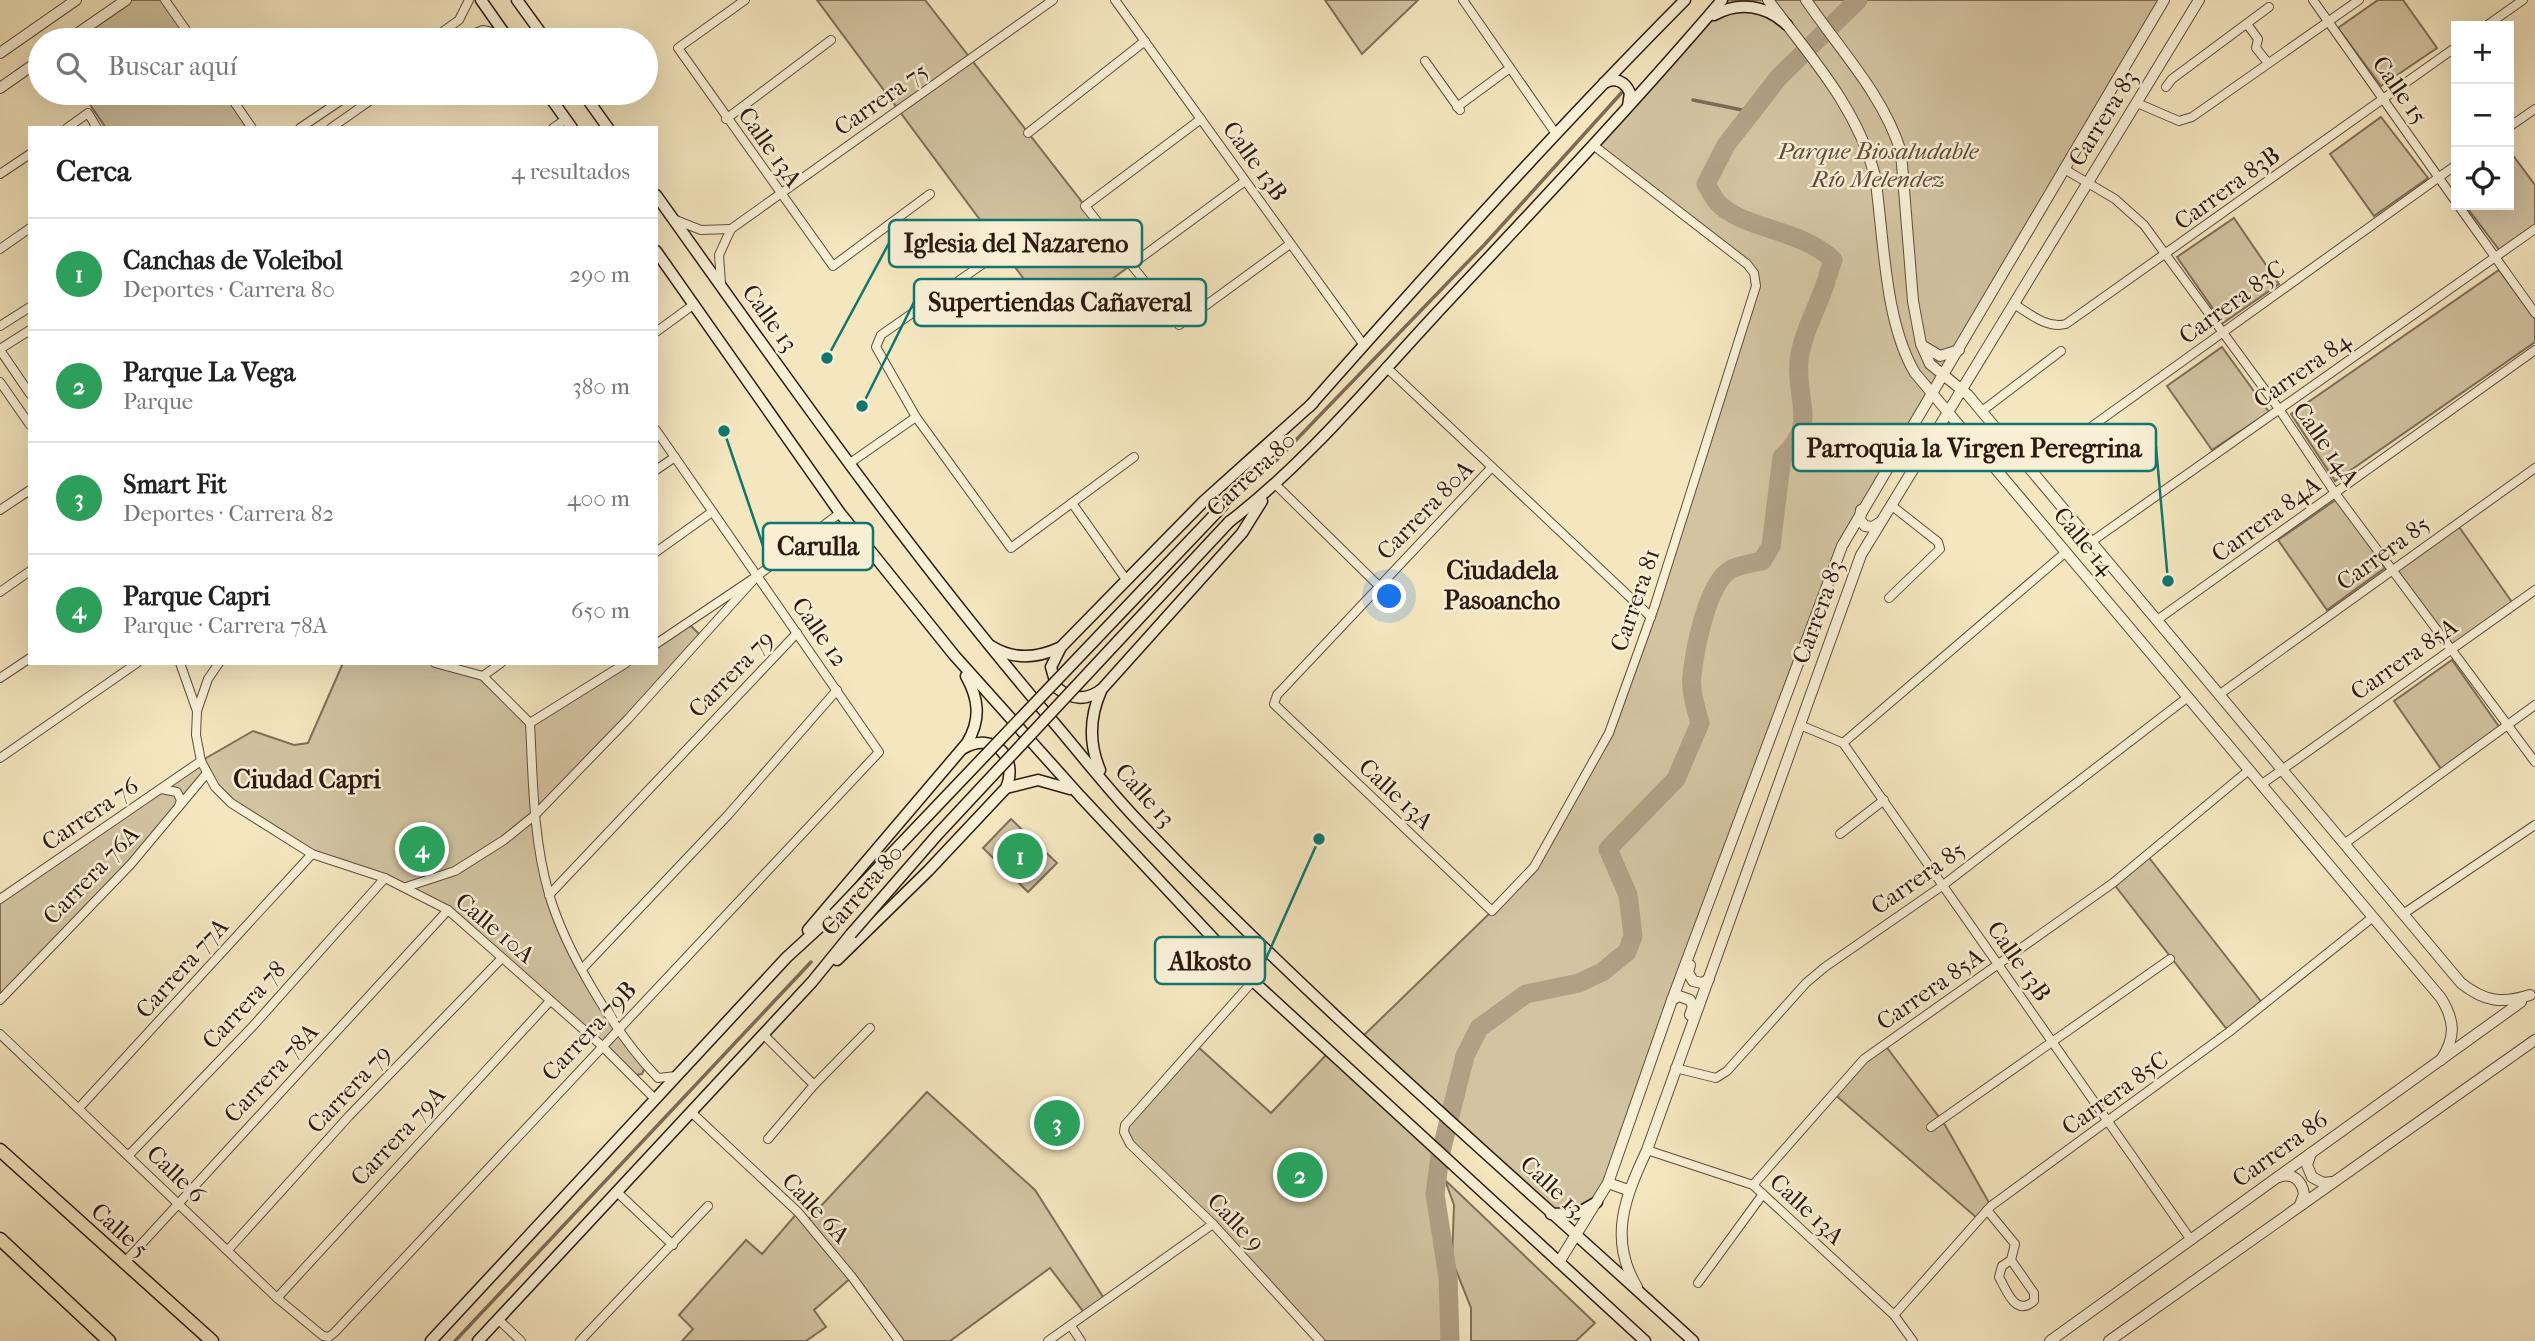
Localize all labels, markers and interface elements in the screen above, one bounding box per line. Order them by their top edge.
map controls [2451,21,2514,210]
button: + [2451,21,2514,84]
search box [28,28,658,105]
icon: search [52,48,90,86]
text: Buscar aquí [108,51,237,82]
street label: Calle 15 [2367,51,2433,129]
street label: Carrera 75 [829,57,933,141]
street label: Carrera 83 [2063,65,2143,171]
button: − [2451,84,2514,147]
street label: Calle 13A [732,102,808,193]
street label: Calle 13B [1217,116,1293,206]
park label: Parque Biosaludable Río Melendez [1776,137,1980,193]
street label: Carrera 83B [2169,140,2285,236]
button: locate [2451,147,2514,210]
text: Cerca [56,154,131,189]
text: 4 resultados [511,158,630,185]
callout: Iglesia del Nazareno [889,220,1142,267]
text: Iglesia del Nazareno [904,228,1128,259]
text: Canchas de Voleibol [123,245,343,276]
street label: Carrera 83C [2174,254,2290,350]
text: 1 [75,261,83,288]
text: 290 m [569,261,630,288]
text: Deportes · Carrera 80 [123,276,335,303]
street label: Calle 13 [736,279,804,357]
callout: Supertiendas Cañaveral [914,279,1206,326]
text: Supertiendas Cañaveral [928,287,1193,318]
street label: Carrera 84 [2248,326,2357,414]
text: Parque La Vega [123,357,296,388]
text: 2 [73,373,85,400]
text: 380 m [572,373,630,400]
text: Parque [123,388,193,415]
street label: Calle 14A [2287,397,2365,492]
callout: Parroquia la Virgen Peregrina [1793,424,2156,471]
street label: Carrera 80 [1201,426,1301,522]
text: Parroquia la Virgen Peregrina [1806,433,2143,464]
street label: Carrera 80A [1371,454,1479,565]
text: Smart Fit [123,469,227,500]
street label: Carrera 84A [2206,470,2326,568]
text: 3 [74,485,84,512]
text: 400 m [567,485,630,512]
text: Deportes · Carrera 82 [123,500,334,527]
street label: Calle 14 [2048,501,2121,581]
street label: Carrera 85 [2331,510,2435,596]
callout: Carulla [763,523,873,570]
text: Carulla [777,531,860,562]
street label: Carrera 81 [1604,545,1666,655]
district label: Ciudadela Pasoancho [1444,555,1560,616]
street label: Carrera 83 [1786,557,1850,667]
your location [1372,579,1406,613]
text: Parque Capri [123,581,270,612]
street label: Calle 12 [786,592,854,672]
text: 4 [72,597,86,624]
text: 650 m [571,597,630,624]
text: Parque · Carrera 78A [123,612,328,639]
street label: Carrera 85A [2345,612,2463,706]
street label: Carrera 79 [683,625,779,723]
street label: Calle 13A [1353,753,1439,836]
street label: Calle 13 [1109,757,1181,833]
district label: Ciudad Capri [233,764,381,795]
street label: Carrera 76 [36,771,144,856]
street label: Carrera 76A [37,820,145,930]
pin: 4 [399,823,445,875]
pin: 1 [997,830,1043,882]
street label: Carrera 85 [1866,835,1970,921]
street label: Carrera 80 [815,839,909,941]
street label: Calle 10A [450,887,541,969]
street label: Carrera 77A [130,912,234,1024]
street label: Calle 13B [1981,916,2057,1006]
callout: Alkosto [1155,937,1265,984]
street label: Carrera 85A [1871,942,1989,1036]
text: Alkosto [1167,946,1251,977]
street label: Carrera 78 [196,955,292,1055]
street label: Carrera 79B [536,976,642,1086]
street label: Carrera 78A [218,1017,324,1128]
street label: Carrera 79 [301,1039,397,1139]
street label: Carrera 85C [2056,1045,2174,1141]
street label: Carrera 79A [345,1080,451,1191]
pin: 3 [1034,1097,1080,1149]
street label: Carrera 86 [2227,1104,2334,1193]
street label: Calle 6 [141,1139,212,1209]
pin: 2 [1277,1149,1323,1201]
street label: Calle 13 [1515,1150,1589,1222]
street label: Calle 6A [776,1167,856,1249]
street label: Calle 13A [1764,1168,1850,1251]
street label: Calle 9 [1202,1187,1270,1257]
street label: Calle 5 [85,1197,155,1263]

